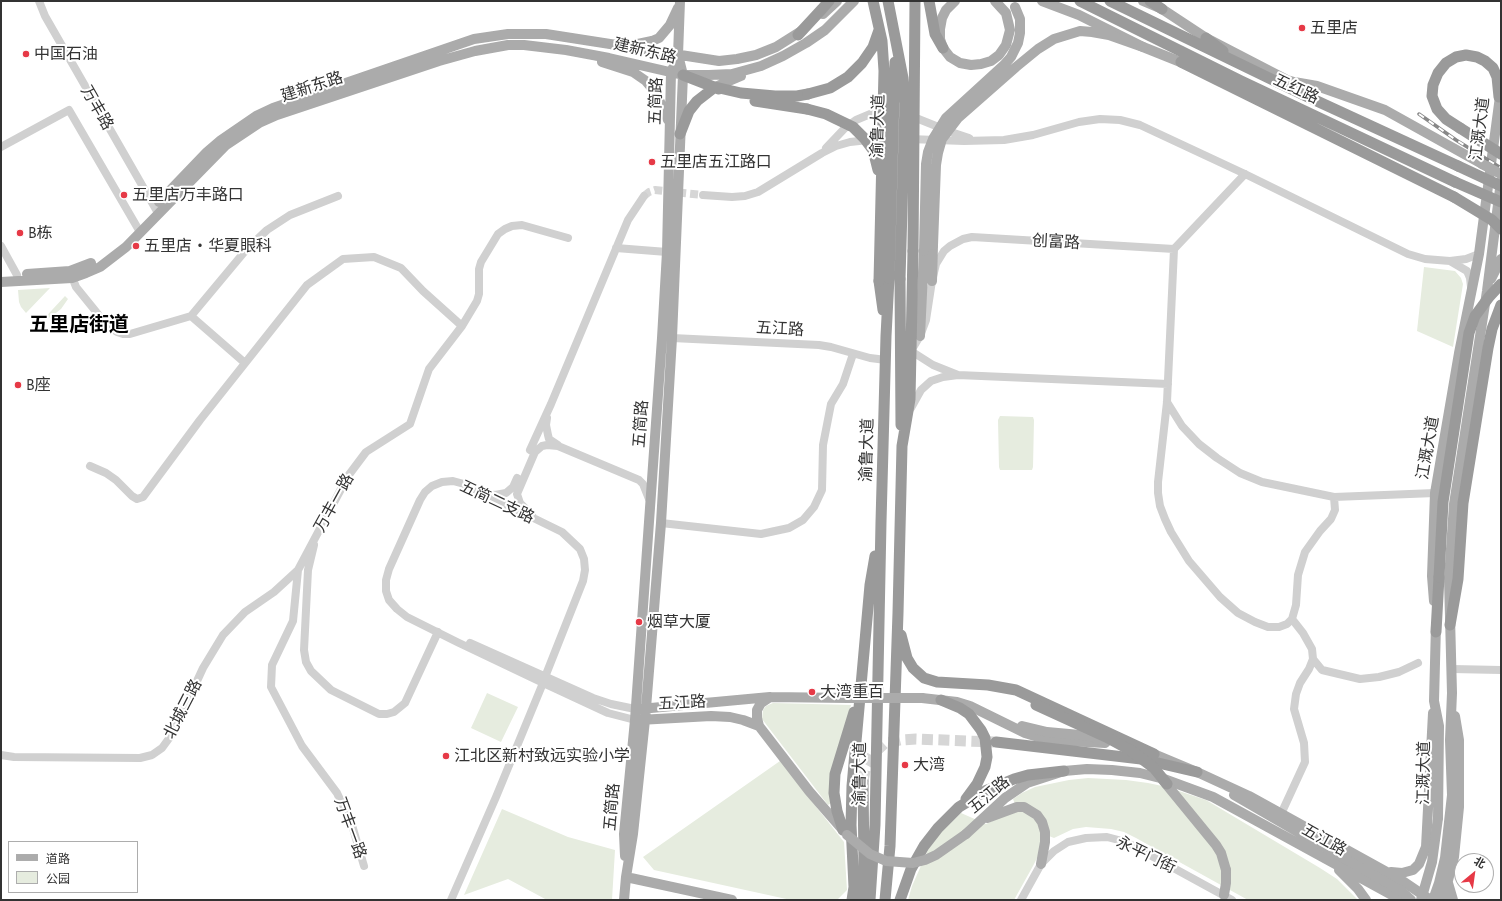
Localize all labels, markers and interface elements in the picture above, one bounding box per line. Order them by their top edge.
place label: 五里店 [1310,18,1358,38]
marker: 五里店 [1297,23,1307,33]
street label: 建新东路 [612,34,678,68]
place label: 中国石油 [34,44,98,64]
marker: 中国石油 [21,49,31,59]
street label: 建新东路 [279,68,345,106]
street label: 五红路 [1270,70,1322,108]
street label: 五简路 [646,77,666,125]
street label: 万丰路 [77,82,117,134]
street label: 渝鲁大道 [867,94,889,158]
street label: 江溉大道 [1467,96,1493,162]
place label: 五里店五江路口 [660,152,772,172]
marker: 五里店五江路口 [647,157,657,167]
place label: 五里店万丰路口 [132,185,244,205]
marker: 五里店万丰路口 [119,190,129,200]
place label: B栋 [28,223,53,243]
marker: B栋 [15,228,25,238]
street label: 创富路 [1032,231,1080,253]
place label: 五里店‧华夏眼科 [144,236,272,256]
marker: 五里店‧华夏眼科 [131,241,141,251]
district label: 五里店街道 [29,313,129,337]
street label: 五江路 [756,318,804,340]
place label: B座 [26,375,51,395]
marker: B座 [13,380,23,390]
street label: 五简路 [630,399,652,449]
street label: 江溉大道 [1413,415,1443,481]
street label: 渝鲁大道 [856,418,878,482]
street label: 万丰一路 [310,470,358,536]
street label: 五简二支路 [457,476,537,528]
place label: 烟草大厦 [647,612,711,632]
marker: 烟草大厦 [634,617,644,627]
street label: 北城三路 [160,676,206,742]
place label: 大湾重百 [820,682,884,702]
marker: 大湾重百 [807,687,817,697]
street label: 五江路 [658,692,706,714]
street label: 江溉大道 [1414,741,1434,805]
street label: 渝鲁大道 [850,742,870,806]
place label: 江北区新村致远实验小学 [454,746,630,766]
marker: 江北区新村致远实验小学 [441,751,451,761]
place label: 大湾 [913,755,945,775]
marker: 大湾 [900,760,910,770]
street label: 五江路 [964,772,1014,818]
street label: 五简路 [600,782,624,832]
street label: 万丰一路 [330,795,370,861]
street label: 五江路 [1298,820,1350,860]
street label: 永平门街 [1113,832,1179,878]
legend [8,841,138,893]
text: 道路 [46,853,70,865]
north arrow [1454,853,1494,893]
text: 北 [1472,855,1487,870]
text: 公园 [46,873,70,885]

